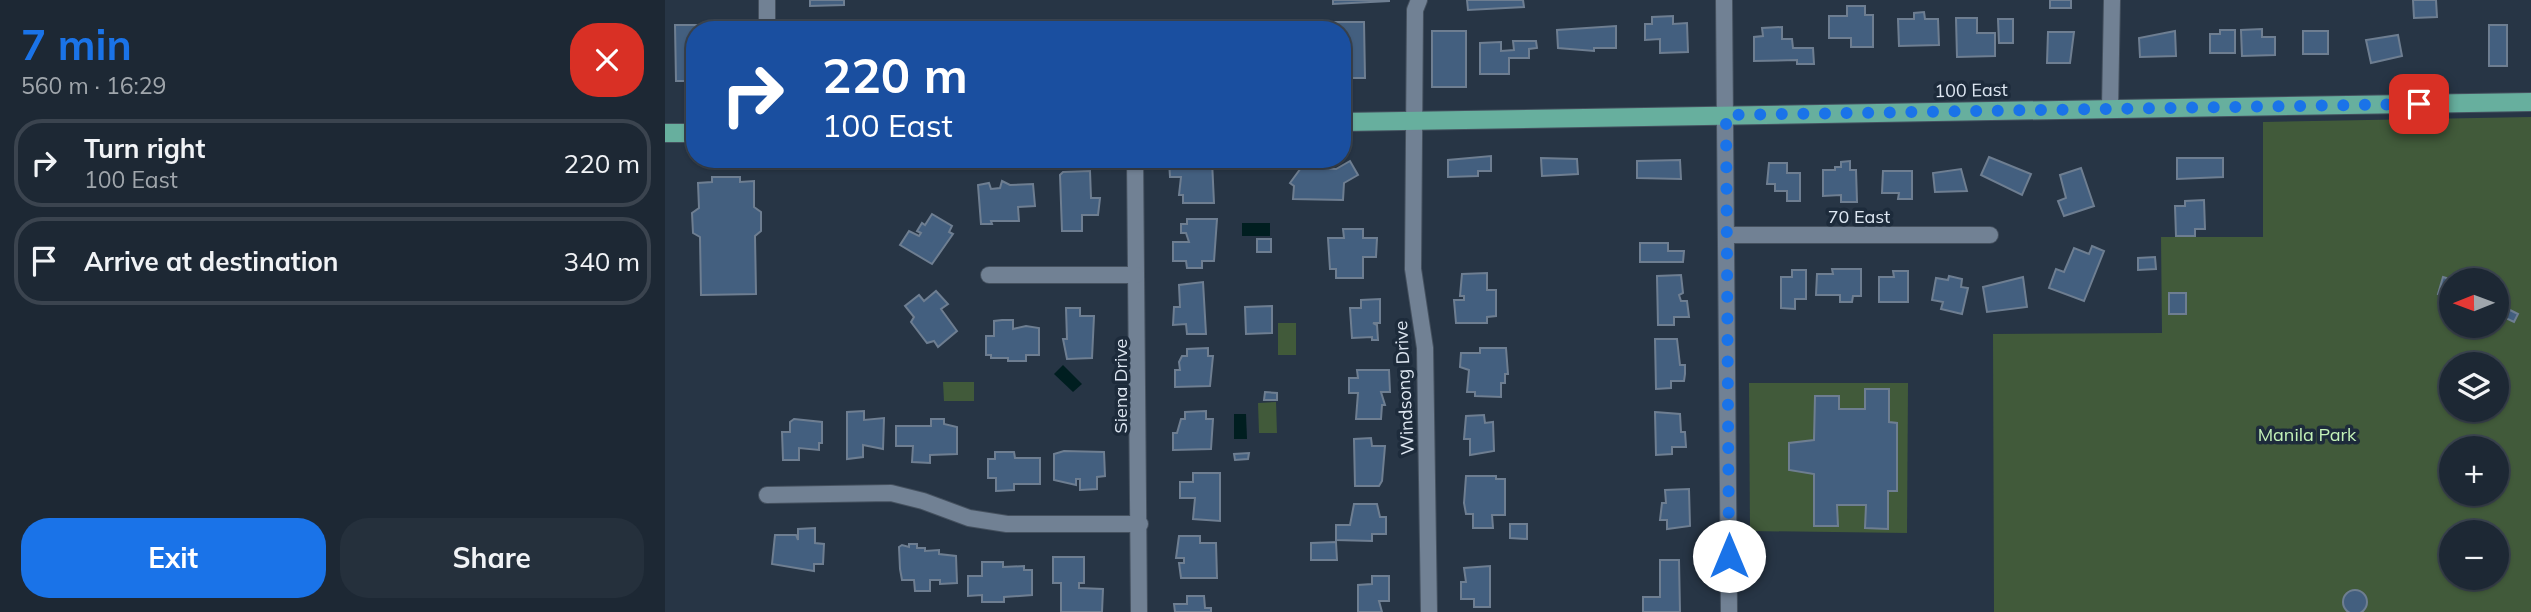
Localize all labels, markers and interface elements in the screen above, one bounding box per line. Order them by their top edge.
text: 7 min [21,18,132,71]
button: close [570,23,644,97]
text: 220 m [822,44,968,105]
icon: right [707,49,798,140]
text: 560 m · 16:29 [21,71,166,100]
pin [2389,74,2449,134]
street label: 100 East [1934,78,2008,102]
icon: arrive [2400,85,2438,123]
text: 100 East [822,105,953,145]
text: Turn right [84,132,205,165]
icon: right [25,144,63,182]
text: 220 m [564,147,640,180]
text: 100 East [84,165,178,194]
street label: 70 East [1828,205,1890,228]
icon: arrive [25,242,63,280]
text: Arrive at destination [84,245,339,278]
text: 340 m [564,245,640,278]
north arrow [2439,268,2509,338]
map controls [2439,268,2509,590]
street label: Windsong Drive [1389,320,1419,456]
street label: Siena Drive [1109,339,1132,433]
button: layers [2439,352,2509,422]
park label: Manila Park [2258,423,2357,446]
button: + [2439,436,2509,506]
button: Exit [21,518,326,598]
button: Share [340,518,644,598]
position arrow [1692,519,1766,593]
button: − [2439,520,2509,590]

